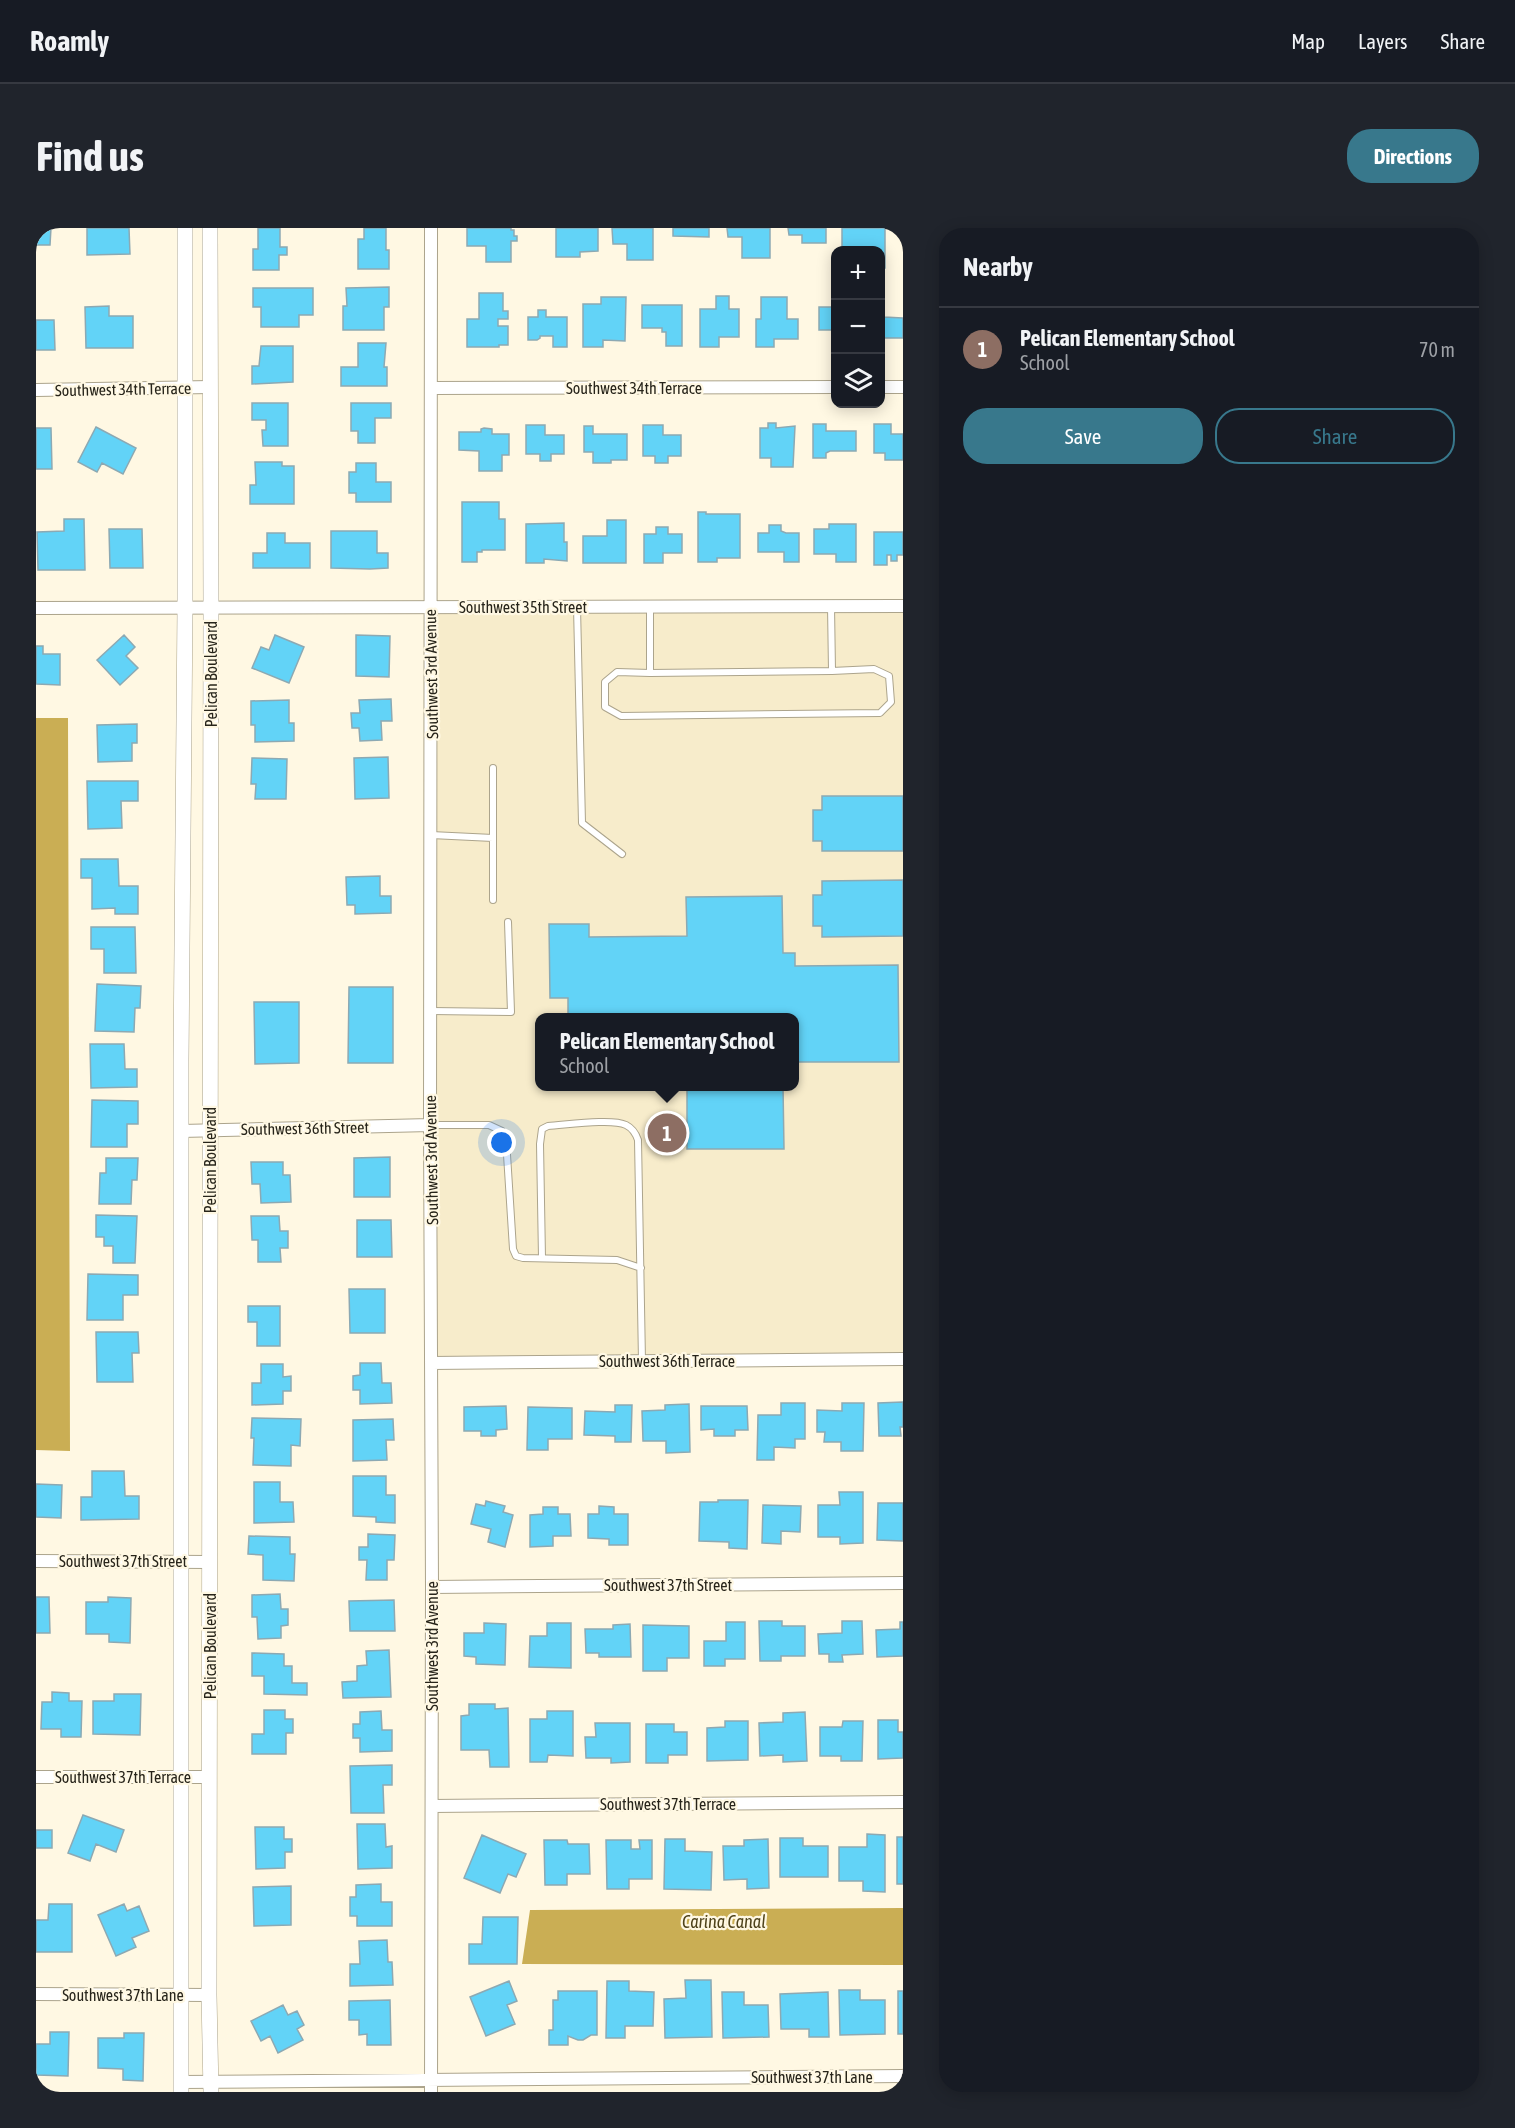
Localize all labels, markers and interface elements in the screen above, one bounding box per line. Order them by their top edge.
text: Roamly [30,25,109,57]
text: Map [1291,29,1325,53]
text: Layers [1358,29,1408,53]
text: Share [1441,29,1485,53]
button: Directions [1347,129,1479,183]
text: Find us [36,132,144,180]
map controls [831,246,885,408]
button: + [831,246,885,300]
text: Nearby [963,252,1033,282]
button: − [831,300,885,354]
text: Pelican Elementary School [1020,325,1235,351]
text: 1 [978,338,987,361]
text: 70 m [1419,338,1455,361]
text: School [1020,351,1070,374]
button: layers [831,354,885,408]
street label: Southwest 34th Terrace [55,379,191,399]
street label: Southwest 34th Terrace [566,379,702,397]
button: Save [963,408,1203,464]
button: Share [1215,408,1455,464]
street label: Southwest 35th Street [459,598,587,616]
street label: Southwest 3rd Avenue [421,609,441,739]
street label: Pelican Boulevard [202,621,220,727]
popup [535,1013,799,1091]
text: Pelican Elementary School [560,1028,774,1054]
text: School [560,1054,609,1077]
street label: Southwest 3rd Avenue [421,1095,441,1225]
street label: Pelican Boulevard [201,1107,219,1213]
pin: 1 [648,1110,686,1156]
street label: Southwest 36th Street [241,1118,370,1138]
your location [487,1128,516,1157]
street label: Southwest 36th Terrace [599,1352,735,1370]
street label: Southwest 37th Street [59,1552,187,1570]
street label: Southwest 37th Street [604,1576,732,1594]
street label: Southwest 3rd Avenue [423,1581,441,1711]
street label: Pelican Boulevard [201,1593,219,1699]
street label: Southwest 37th Terrace [55,1768,191,1786]
street label: Southwest 37th Terrace [600,1795,736,1813]
water label: Carina Canal [682,1911,766,1932]
street label: Southwest 37th Lane [62,1986,184,2004]
street label: Southwest 37th Lane [751,2068,873,2086]

